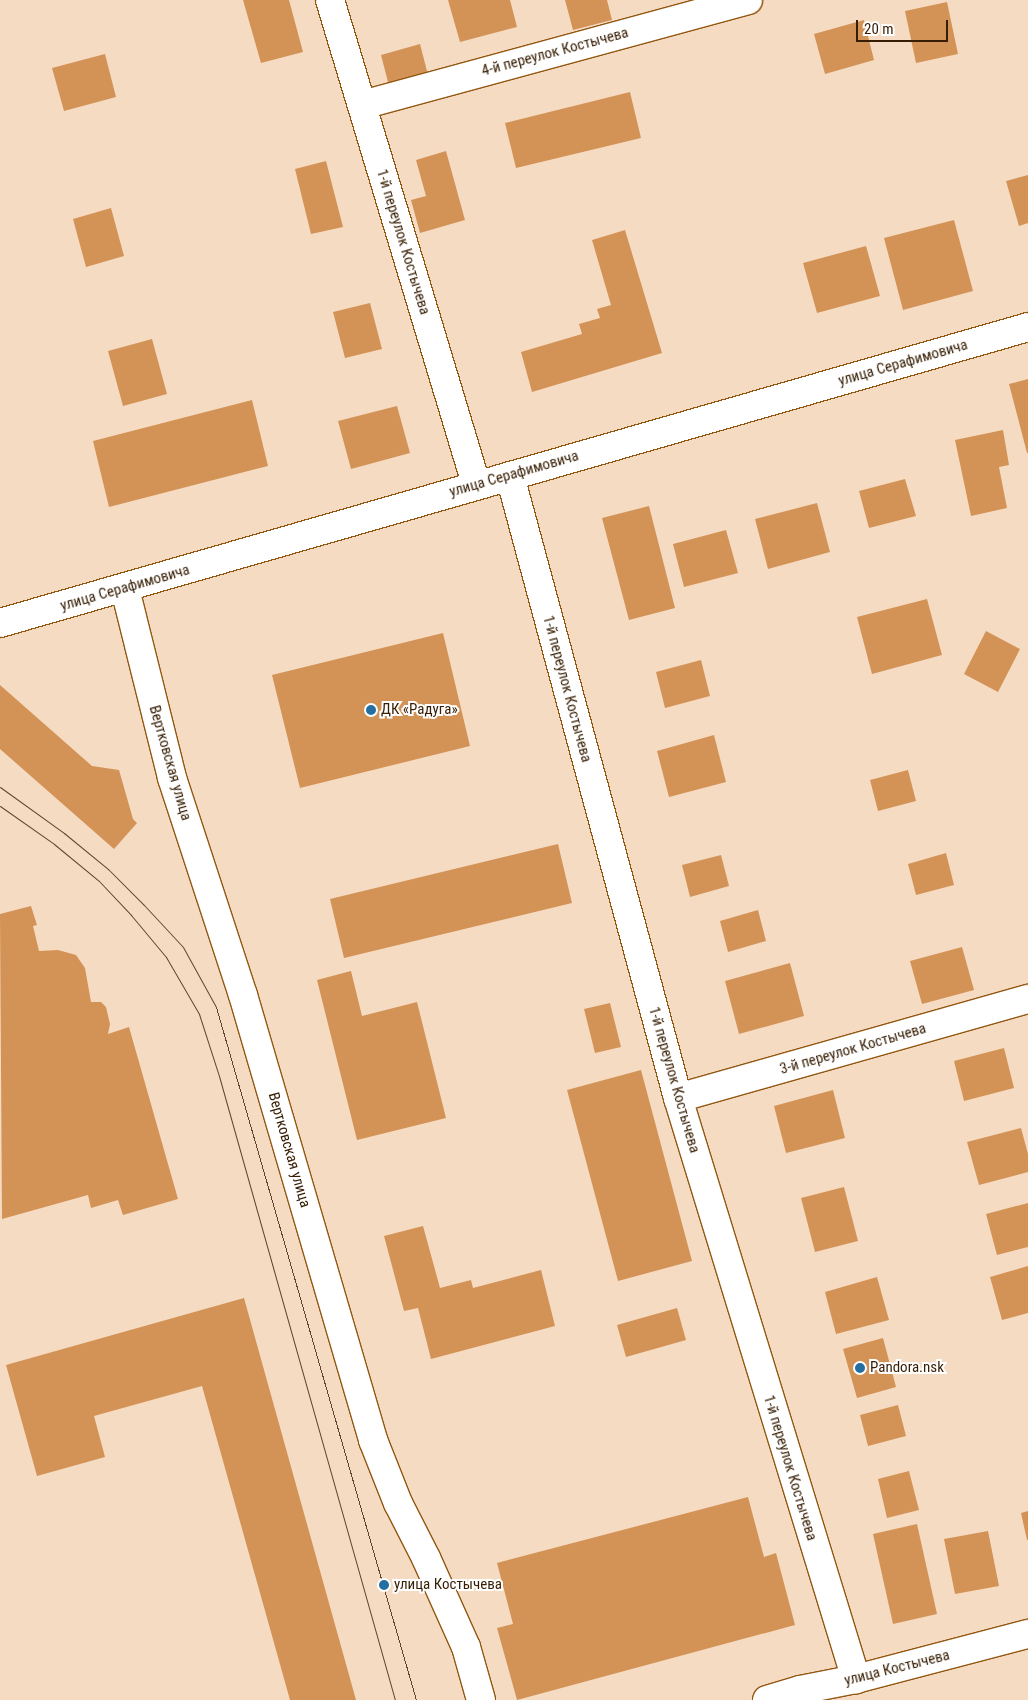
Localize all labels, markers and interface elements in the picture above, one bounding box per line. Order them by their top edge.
scale bar [858,10,950,42]
text: 20 m [864,20,894,38]
street label: 4-й переулок Костычева [480,24,630,80]
street label: 1-й переулок Костычева [372,167,434,317]
street label: улица Серафимовича [836,336,970,390]
street label: улица Серафимовича [447,447,581,501]
street label: улица Серафимовича [58,561,192,615]
street label: 1-й переулок Костычева [539,614,595,764]
place label: ДК «Радуга» [381,701,458,719]
street label: Вертковская улица [145,703,195,823]
marker: ДК «Радуга» [365,704,377,716]
street label: 1-й переулок Костычева [645,1005,703,1155]
street label: 3-й переулок Костычева [778,1020,928,1078]
street label: Вертковская улица [264,1090,314,1210]
place label: Pandora.nsk [870,1359,944,1377]
marker: Pandora.nsk [854,1362,866,1374]
street label: 1-й переулок Костычева [759,1393,821,1543]
place label: улица Костычева [394,1576,502,1594]
marker: улица Костычева [378,1579,390,1591]
street label: улица Костычева [842,1646,952,1690]

